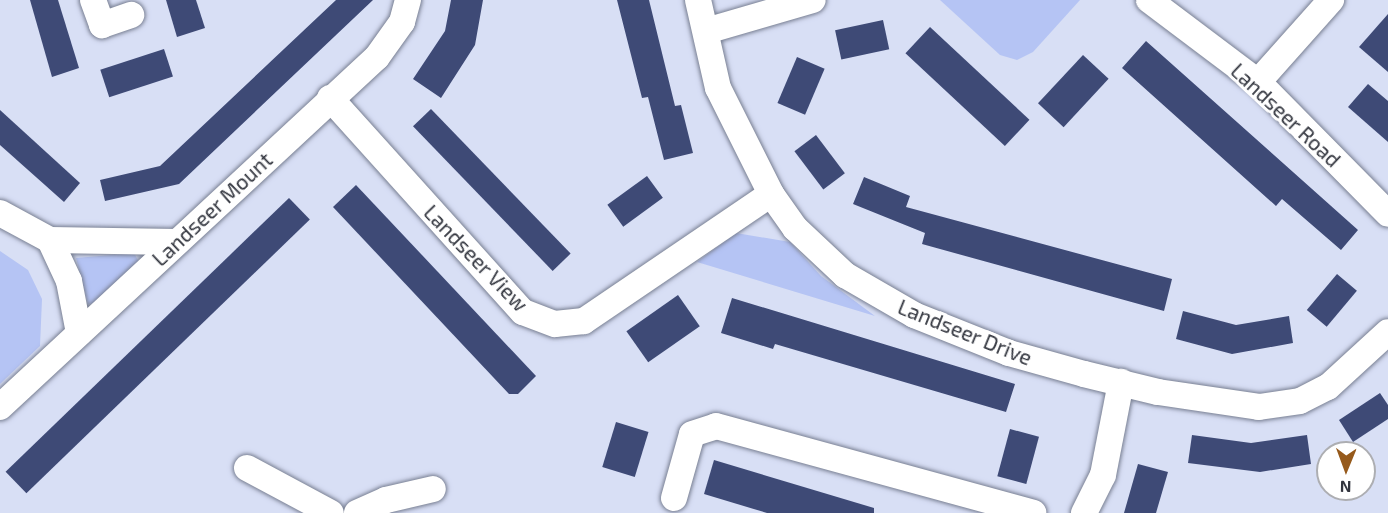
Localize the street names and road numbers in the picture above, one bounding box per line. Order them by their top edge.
street label: Landseer Road [1226,58,1346,172]
street label: Landseer Mount [147,147,277,271]
street label: Landseer View [418,199,534,317]
street label: Landseer Drive [894,294,1036,370]

